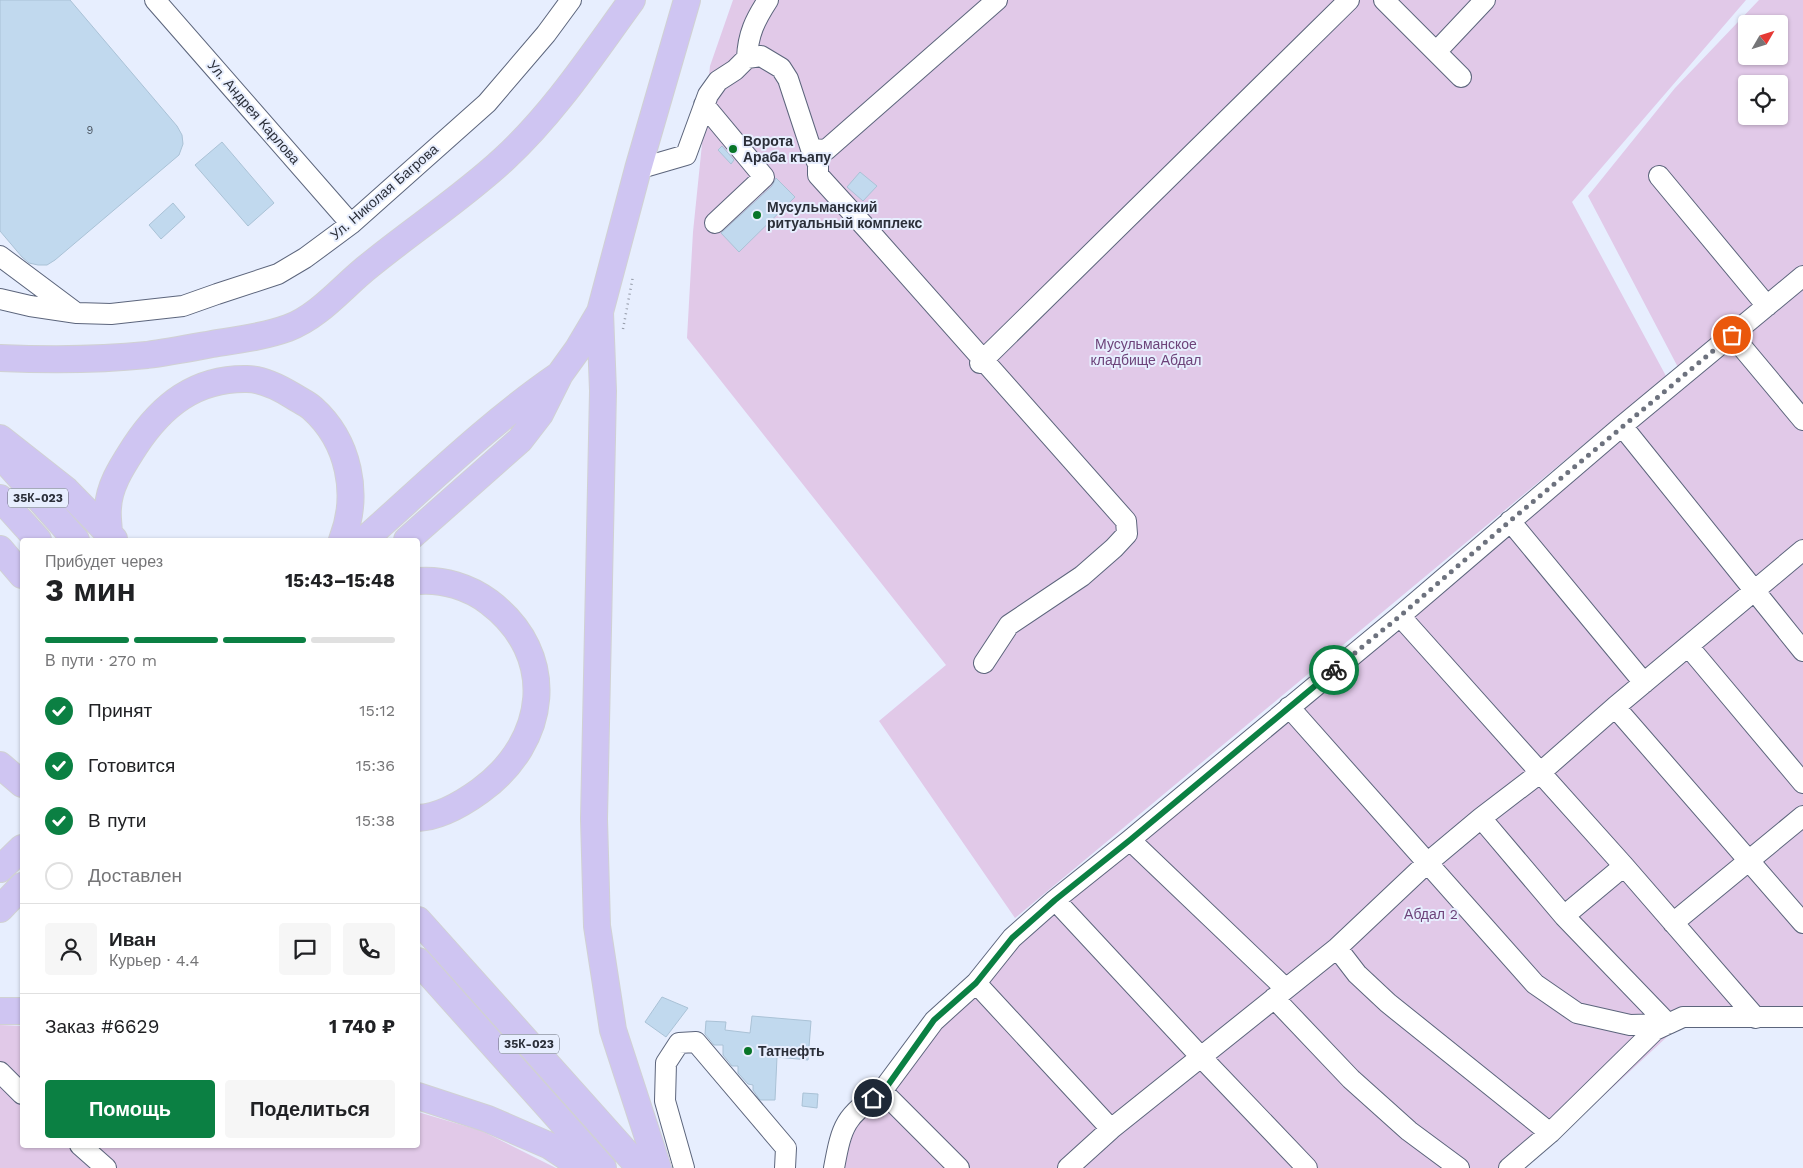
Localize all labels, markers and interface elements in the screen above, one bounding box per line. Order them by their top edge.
north arrow [1738,15,1788,65]
map controls [1738,15,1788,125]
street label: Ул. Андрея Карлова [205,57,304,167]
button: locate [1738,75,1788,125]
house number: 9 [87,124,94,137]
place label: Ворота Араба къапу [743,133,831,165]
street label: Ул. Николая Багрова [327,141,441,243]
marker: Ворота Араба къапу [727,143,739,155]
place label: Мусульманский ритуальный комплекс [767,199,923,231]
marker: Мусульманский ритуальный комплекс [751,209,763,221]
pin [1711,314,1753,356]
icon: bag [1718,321,1746,349]
park label: Мусульманское кладбище Абдал [1090,336,1202,368]
road number: 35К-023 [8,488,68,508]
text: Прибудет через [45,552,163,571]
text: 15:43–15:48 [285,569,395,592]
text: 3 мин [45,571,136,609]
courier [1309,645,1359,695]
text: В пути · 270 m [45,651,157,670]
icon: bike [1320,656,1348,684]
icon: check [45,697,73,725]
text: Принят [88,699,152,722]
text: 15:12 [359,701,395,720]
icon: check [45,752,73,780]
text: Готовится [88,754,175,777]
text: 15:36 [356,756,395,775]
icon: check [45,807,73,835]
text: В пути [88,809,146,832]
text: 15:38 [356,811,395,830]
text: Доставлен [88,864,182,887]
park label: Абдал 2 [1404,906,1458,922]
button: person [45,923,97,975]
button: chat [279,923,331,975]
button: phone [343,923,395,975]
text: Иван [109,928,156,951]
text: Курьер · 4.4 [109,951,199,970]
text: Заказ #6629 [45,1015,159,1038]
text: 1 740 ₽ [329,1015,395,1038]
road number: 35К-023 [499,1034,559,1054]
place label: Татнефть [758,1043,825,1059]
marker: Татнефть [742,1045,754,1057]
pin [852,1077,894,1119]
button: Помощь [45,1080,215,1138]
button: Поделиться [225,1080,395,1138]
icon: home [859,1084,887,1112]

